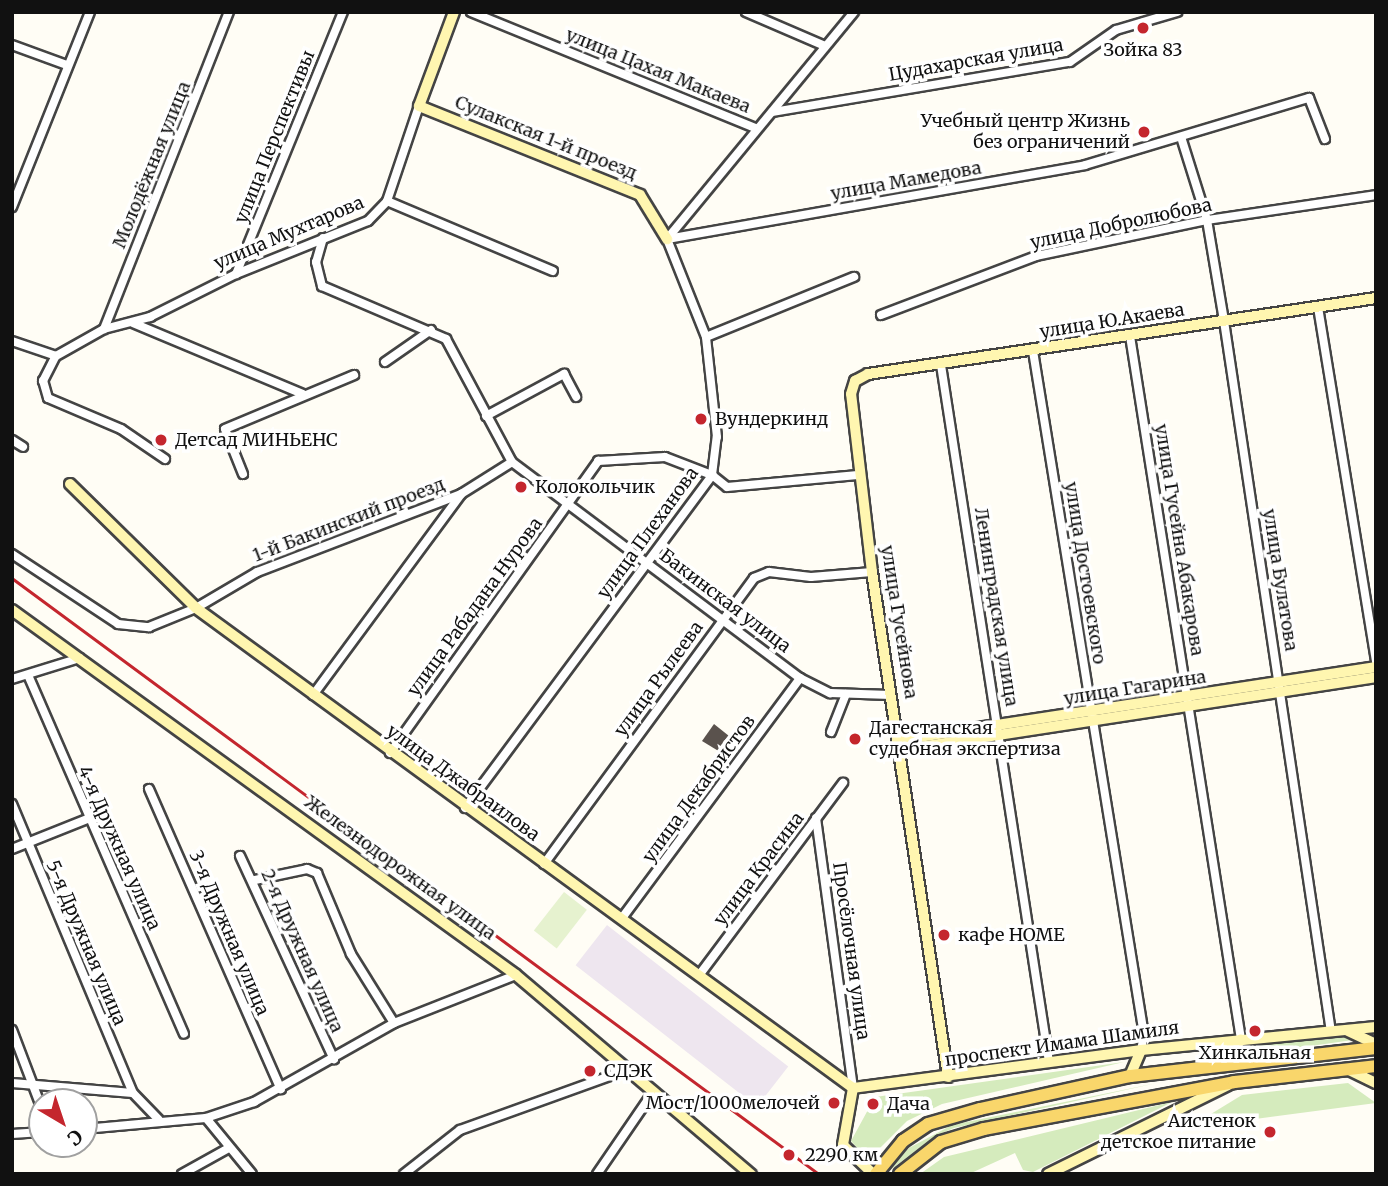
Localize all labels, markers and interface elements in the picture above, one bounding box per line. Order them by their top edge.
marker: Зойка 83 [1135,20,1151,36]
street label: улица Цахая Макаева [562,24,754,118]
street label: Цудахарская улица [887,34,1065,86]
place label: Зойка 83 [1103,39,1183,61]
street label: улица Перспективы [230,47,320,227]
street label: Молодёжная улица [109,79,195,251]
street label: Сулакская 1-й проезд [452,92,640,184]
place label: Учебный центр Жизнь без ограничений [921,111,1130,154]
marker: Учебный центр Жизнь без ограничений [1136,124,1152,140]
street label: улица Мамедова [829,157,983,205]
street label: улица Мухтарова [211,192,367,274]
street label: улица Добролюбова [1028,194,1214,254]
street label: улица Ю.Акаева [1038,299,1186,343]
place label: Вундеркинд [715,408,828,430]
marker: Вундеркинд [693,411,709,427]
street label: улица Гусейна Абакарова [1150,423,1208,657]
place label: Детсад МИНЬЕНС [175,429,338,451]
marker: Детсад МИНЬЕНС [153,432,169,448]
street label: улица Плеханова [593,463,703,603]
street label: 1-й Бакинский проезд [250,473,448,567]
place label: Колокольчик [535,476,655,498]
marker: Колокольчик [513,479,529,495]
street label: улица Достоевского [1060,480,1110,666]
street label: Ленинградская улица [970,506,1022,708]
street label: улица Булатова [1258,507,1302,653]
street label: улица Рабадана Нурова [403,514,547,700]
street label: улица Гусейнова [876,544,922,700]
street label: Бакинская улица [655,545,795,657]
street label: улица Рылеева [610,617,708,741]
street label: улица Гагарина [1062,666,1208,710]
street label: улица Декабристов [638,711,760,867]
place label: Дагестанская судебная экспертиза [869,718,1061,760]
street label: улица Джабраилова [382,720,544,846]
marker: Дагестанская судебная экспертиза [847,731,863,747]
street label: 4-я Дружная улица [73,763,165,933]
street label: Железнодорожная улица [300,791,500,945]
street label: улица Красина [709,808,809,930]
street label: 3-я Дружная улица [185,847,273,1019]
street label: 5-я Дружная улица [41,857,131,1029]
street label: Просёлочная улица [828,861,874,1041]
street label: 2-я Дружная улица [256,866,348,1036]
place label: кафе HOME [958,924,1065,946]
marker: кафе HOME [936,927,952,943]
street label: проспект Имама Шамиля [944,1017,1180,1071]
marker: Хинкальная [1247,1023,1263,1039]
place label: Хинкальная [1199,1042,1311,1064]
place label: СДЭК [604,1060,653,1082]
marker: СДЭК [582,1063,598,1079]
north arrow [28,1088,98,1158]
place label: Мост/1000мелочей [646,1092,820,1114]
place label: Дача [887,1093,930,1115]
marker: Мост/1000мелочей [826,1095,842,1111]
marker: Дача [865,1096,881,1112]
place label: Аистенок детское питание [1101,1111,1256,1154]
text: С [63,1124,87,1151]
marker: Аистенок детское питание [1262,1124,1278,1140]
place label: 2290 км [805,1144,878,1166]
marker: 2290 км [779,1145,799,1165]

